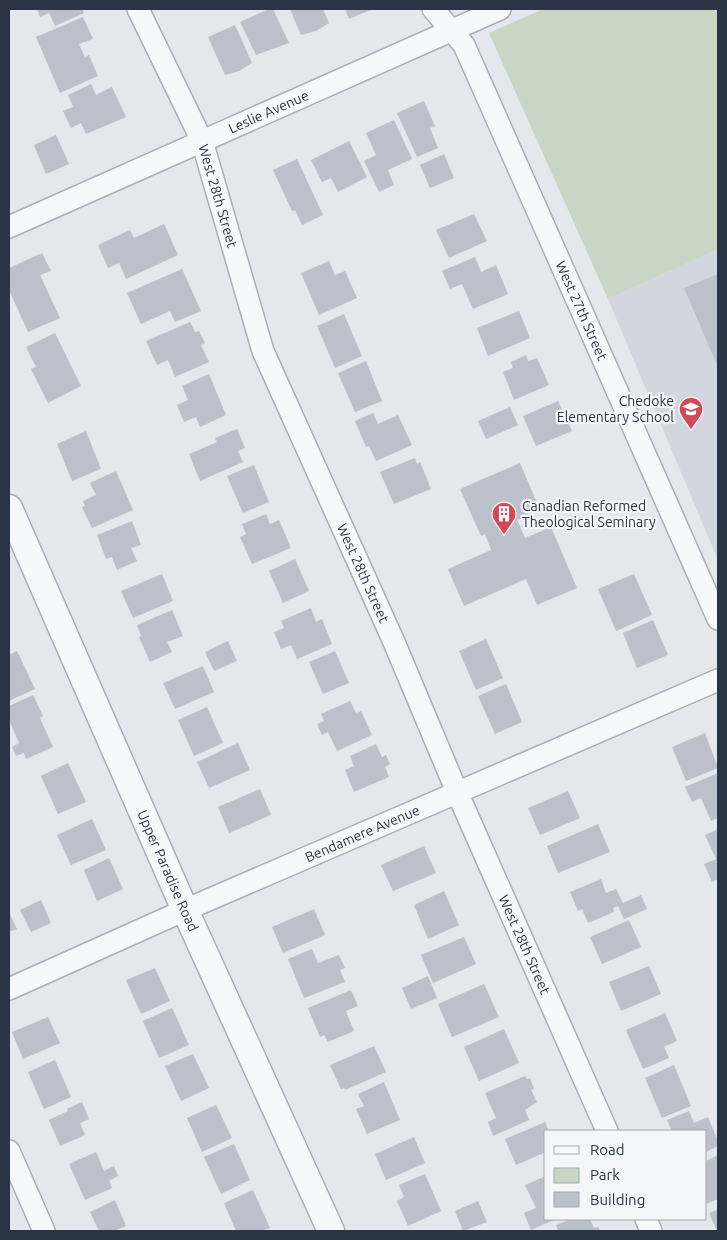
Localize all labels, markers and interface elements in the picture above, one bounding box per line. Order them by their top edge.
street label: Leslie Avenue [226,87,311,137]
street label: West 28th Street [195,142,241,250]
street label: West 27th Street [553,258,611,363]
place label: Chedoke Elementary School [557,393,674,425]
school or university icon: Chedoke Elementary School [678,396,704,430]
place label: Canadian Reformed Theological Seminary [522,498,656,530]
building icon: Canadian Reformed Theological Seminary [491,501,517,535]
street label: West 28th Street [334,521,392,626]
street label: Bendamere Avenue [303,802,422,865]
street label: Upper Paradise Road [134,807,202,934]
street label: West 28th Street [496,892,554,997]
legend [544,1130,707,1220]
text: Road [590,1141,625,1158]
text: Park [590,1166,620,1183]
text: Building [590,1191,645,1208]

